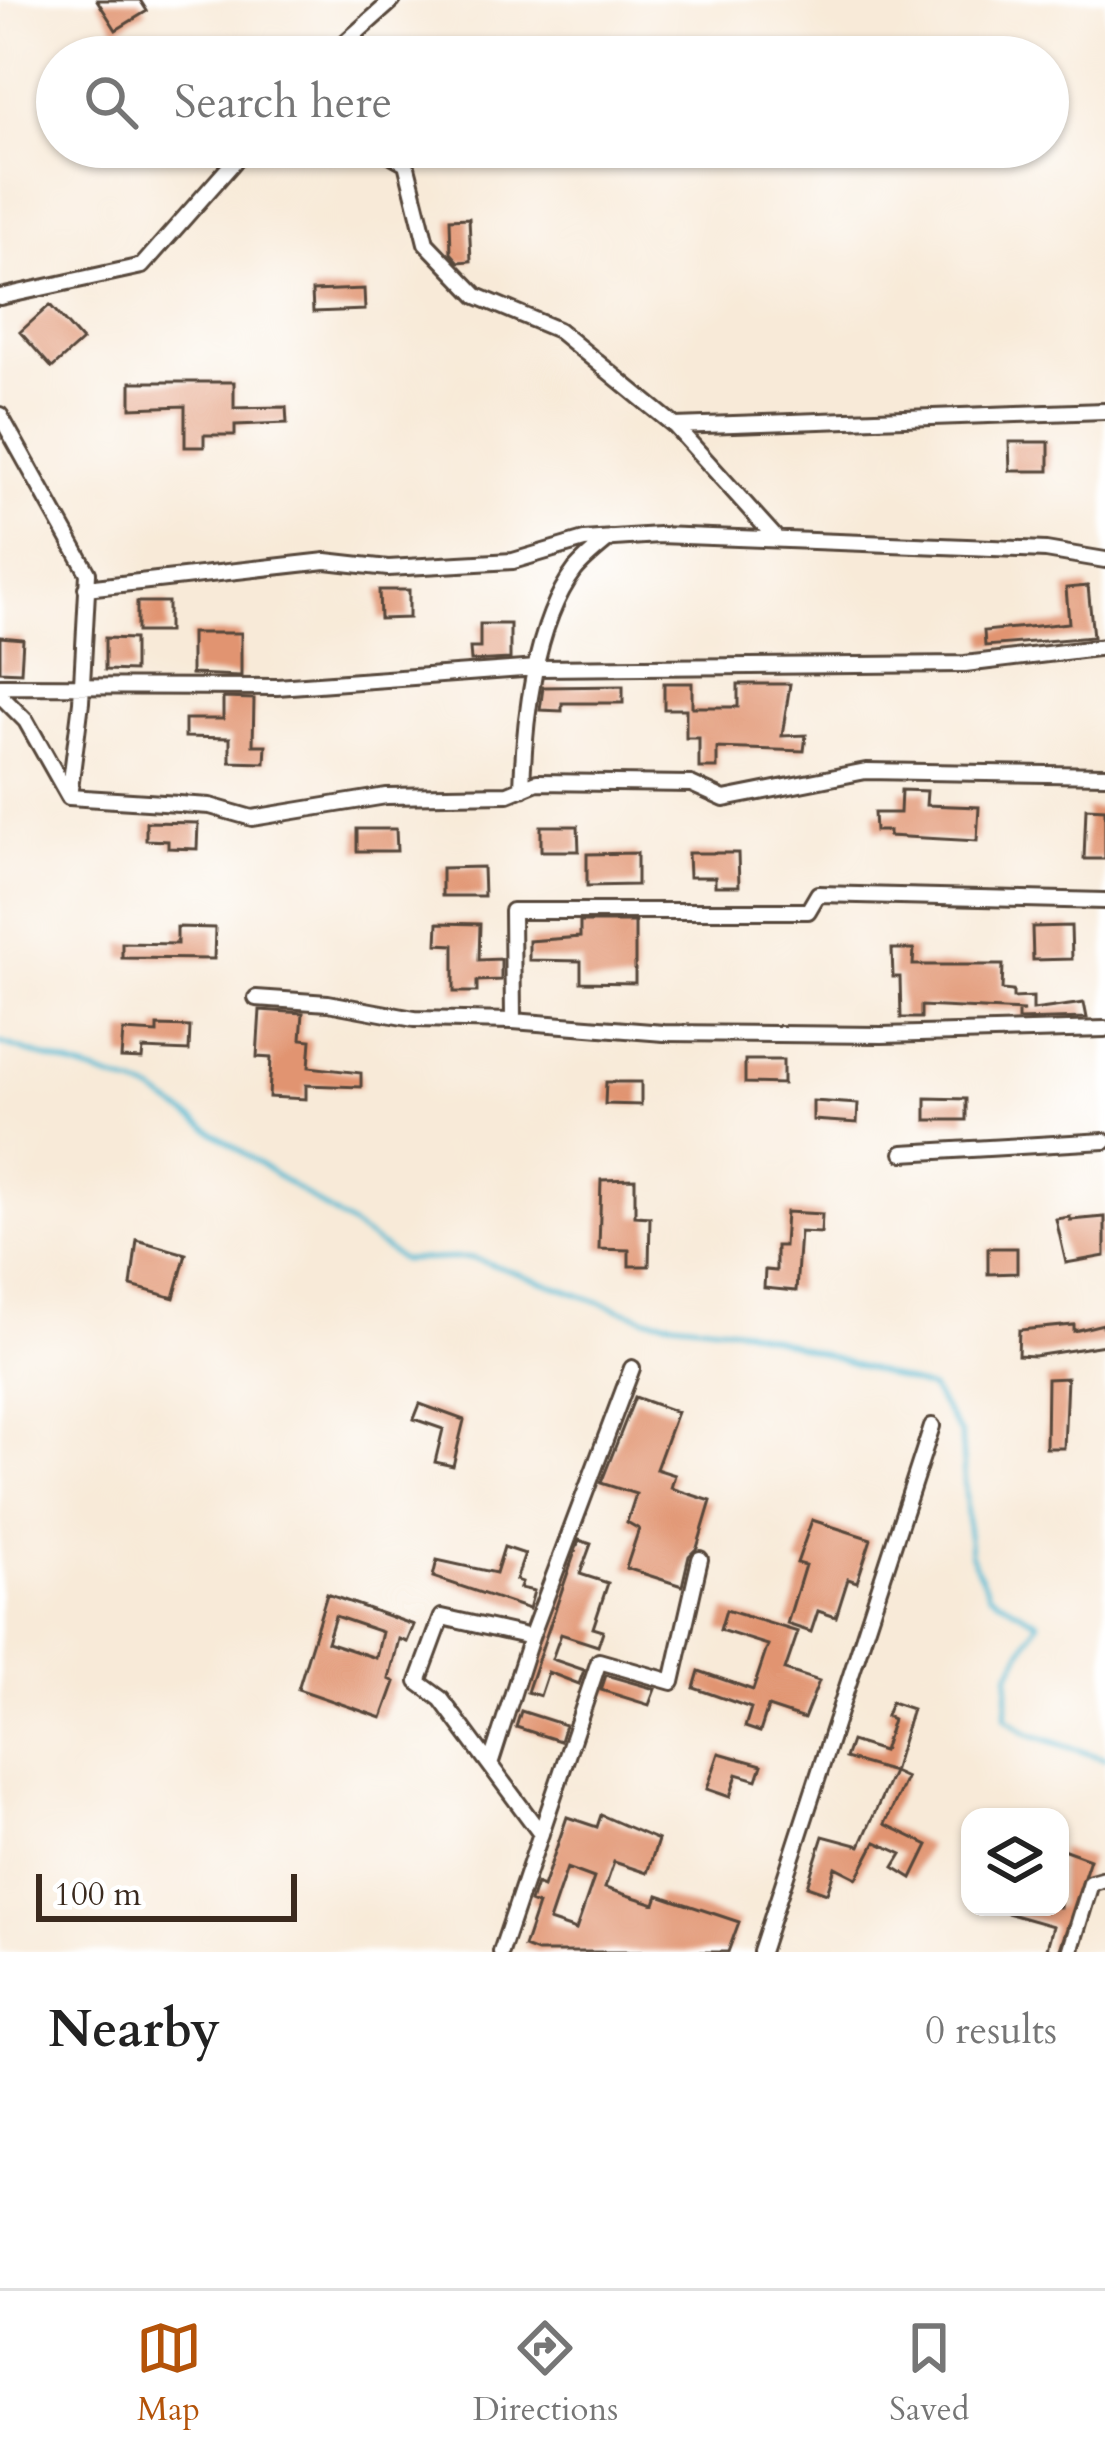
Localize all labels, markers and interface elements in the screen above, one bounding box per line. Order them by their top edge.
search box [36,36,1069,168]
icon: search [78,69,144,135]
text: Search here [174,72,392,133]
map controls [961,1808,1069,1916]
button: layers [961,1808,1069,1916]
scale bar [36,1868,297,1921]
text: 100 m [54,1872,141,1917]
text: Nearby [48,1995,220,2065]
text: 0 results [925,2004,1057,2057]
tab: Map [136,2315,202,2432]
tab: Directions [473,2315,618,2432]
tab: Saved [889,2315,969,2432]

